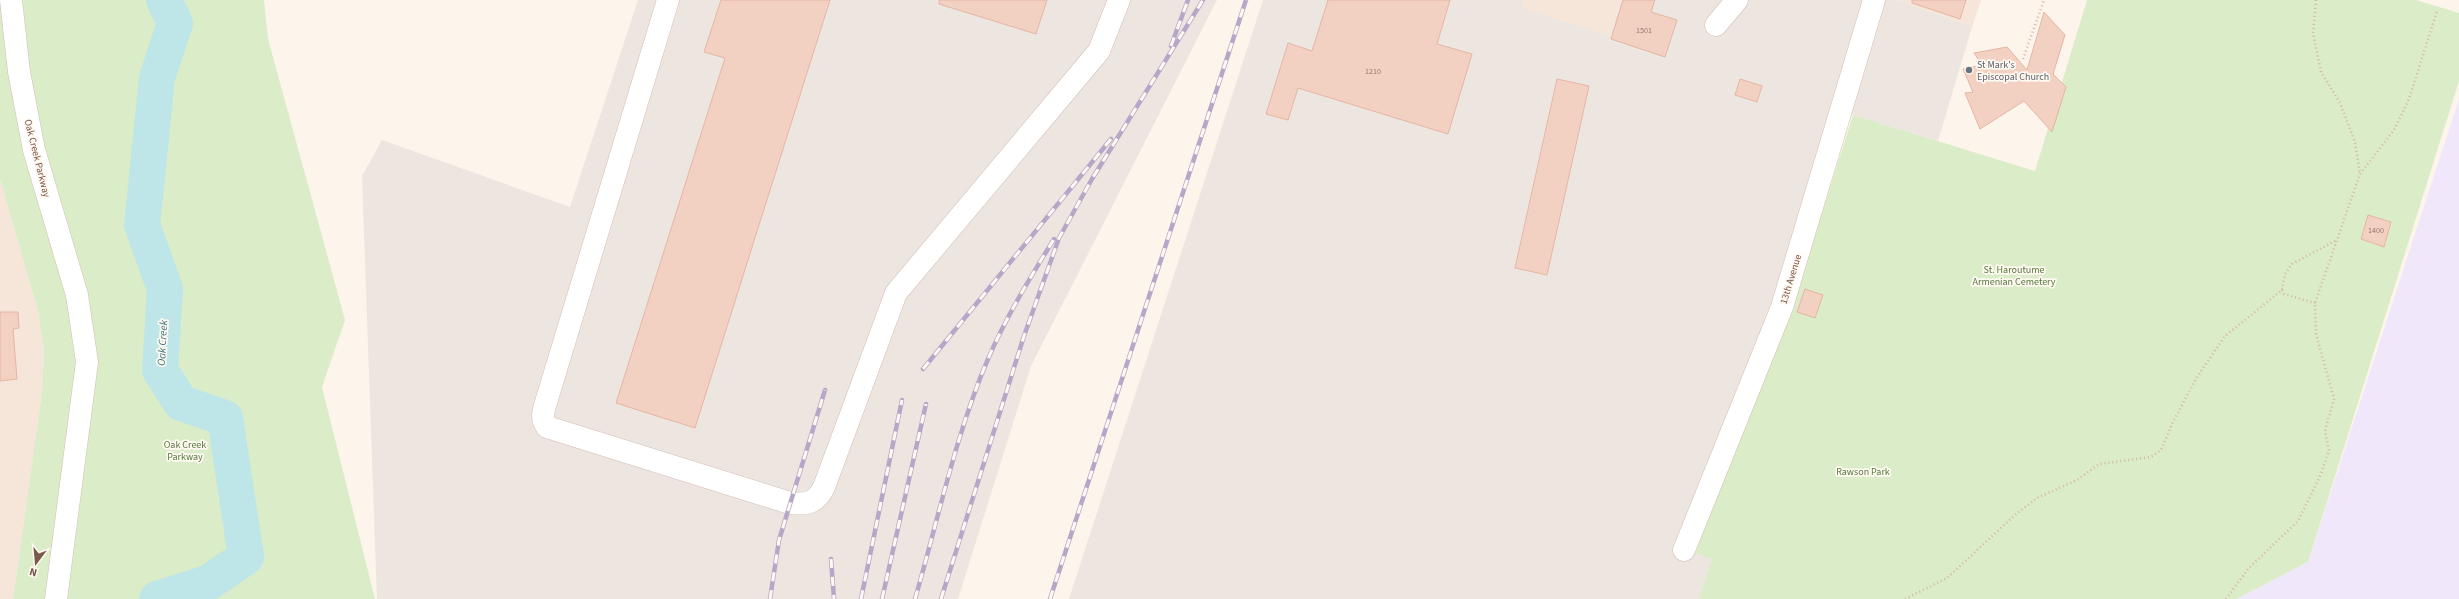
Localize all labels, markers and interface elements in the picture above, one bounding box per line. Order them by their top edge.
house number: 1501 [1636,25,1652,36]
place label: St Mark's Episcopal Church [1977,58,2049,84]
marker: St Mark's Episcopal Church [1964,65,1974,75]
house number: 1210 [1365,66,1381,77]
street label: Oak Creek Parkway [21,118,54,199]
house number: 1400 [2368,225,2384,236]
street label: 13th Avenue [1777,253,1805,306]
park label: St. Haroutume Armenian Cemetery [1972,263,2056,289]
water label: Oak Creek [154,319,171,366]
park label: Oak Creek Parkway [164,438,206,464]
park label: Rawson Park [1836,465,1890,479]
north arrow [16,543,56,583]
text: N [28,564,39,580]

